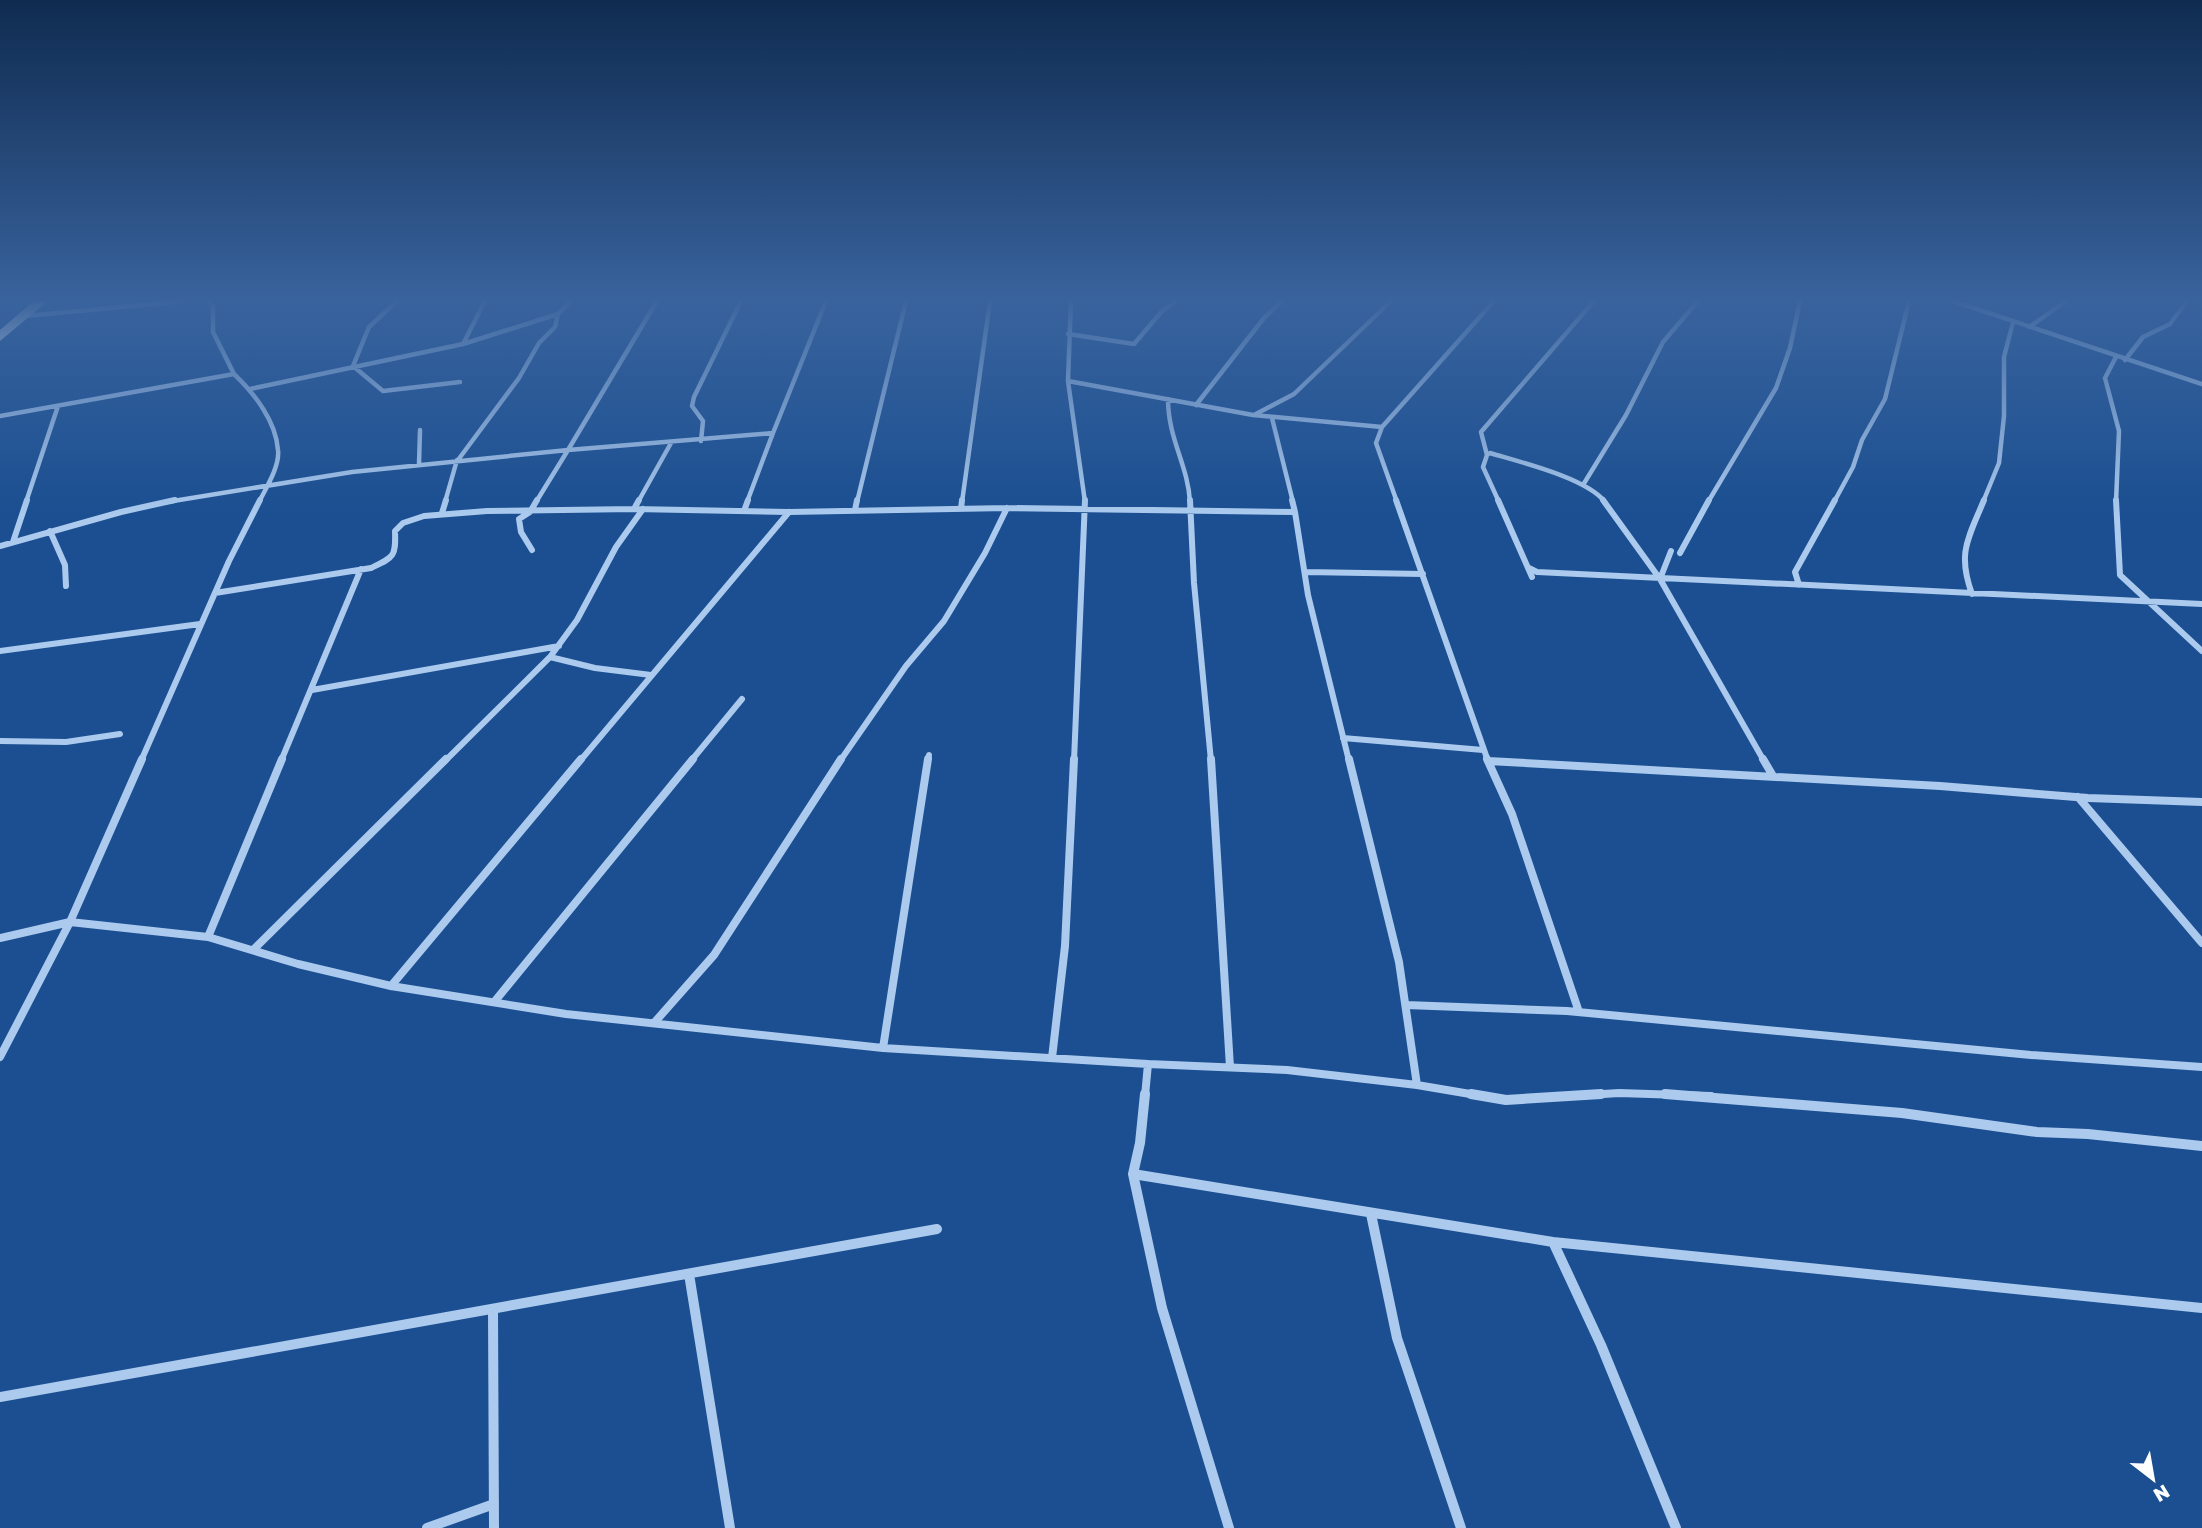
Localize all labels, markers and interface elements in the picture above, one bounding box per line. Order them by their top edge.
north arrow [2118,1444,2188,1514]
text: N [2150,1480,2174,1508]

